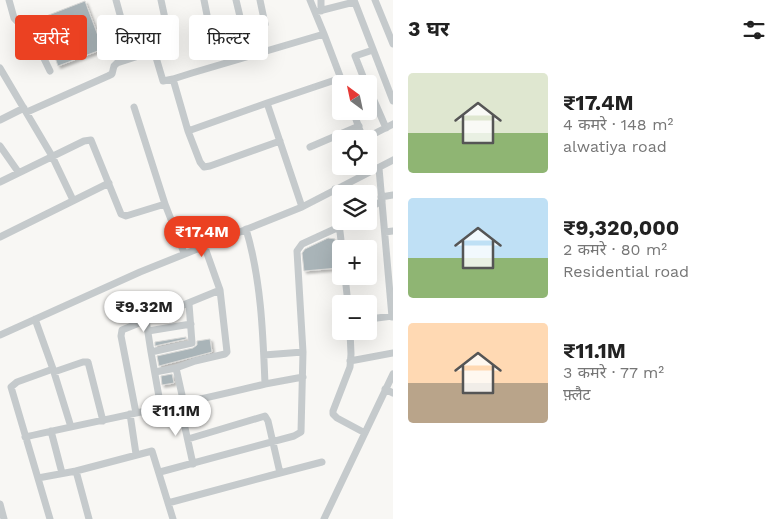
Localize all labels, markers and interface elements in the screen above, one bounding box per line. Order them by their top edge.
chip: खरीदें [15,15,87,60]
chip: किराया [97,15,179,60]
chip: फ़िल्टर [189,15,268,60]
text: 3 घर [408,16,449,41]
icon: filters [740,16,768,44]
north arrow [332,75,378,120]
map controls [332,75,377,340]
text: ₹17.4M [563,90,634,115]
icon: home [448,93,508,153]
text: 4 कमरे · 148 m² [563,115,673,134]
button: locate [332,130,377,175]
text: alwatiya road [563,137,667,156]
button: layers [332,185,377,230]
text: ₹9,320,000 [563,215,679,240]
pin: ₹17.4M [161,216,243,258]
icon: home [448,218,508,278]
text: ₹17.4M [175,222,229,241]
button: + [332,240,377,285]
text: 2 कमरे · 80 m² [563,240,667,259]
text: Residential road [563,262,689,281]
pin: ₹9.32M [103,290,185,333]
button: − [332,295,377,340]
text: ₹9.32M [115,297,173,316]
text: ₹11.1M [563,338,626,363]
icon: home [448,343,508,403]
text: 3 कमरे · 77 m² [563,363,664,382]
text: फ़्लैट [563,385,591,404]
pin: ₹11.1M [135,394,217,437]
text: ₹11.1M [152,401,200,420]

